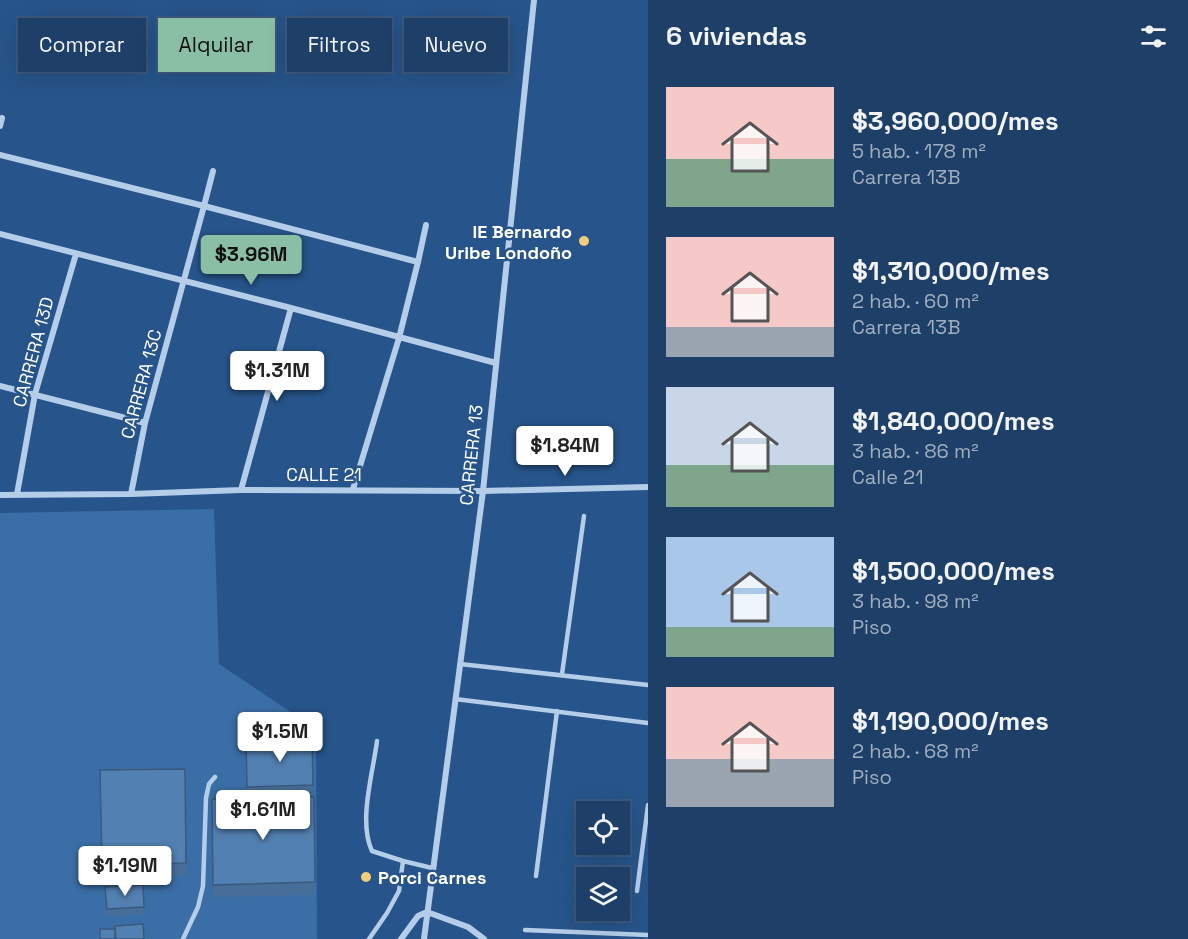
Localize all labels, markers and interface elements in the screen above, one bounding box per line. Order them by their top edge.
chip: Comprar [18,18,146,72]
chip: Alquilar [158,18,275,72]
chip: Filtros [287,18,392,72]
chip: Nuevo [404,18,508,72]
text: 6 viviendas [666,19,807,53]
icon: filters [1137,20,1170,53]
text: $3,960,000/mes [852,104,1059,138]
icon: home [714,111,786,183]
text: 5 hab. · 178 m² [852,138,986,164]
text: Carrera 13B [852,164,960,190]
place label: IE Bernardo Uribe Londoño [445,220,572,264]
marker: IE Bernardo Uribe Londoño [577,234,591,248]
pin: $3.96M [202,235,300,286]
text: $3.96M [215,241,287,267]
text: $1,310,000/mes [852,254,1050,288]
icon: home [714,261,786,333]
text: 2 hab. · 60 m² [852,288,979,314]
street label: CARRERA 13D [7,294,59,410]
text: Carrera 13B [852,314,960,340]
street label: CARRERA 13C [115,327,167,441]
pin: $1.31M [228,351,326,402]
text: $1.31M [244,357,310,383]
street label: CARRERA 13 [454,404,488,506]
text: $1,840,000/mes [852,404,1055,438]
icon: home [714,411,786,483]
pin: $1.84M [516,426,614,477]
text: $1.84M [530,432,600,458]
text: 3 hab. · 86 m² [852,438,979,464]
street label: CALLE 21 [286,463,362,486]
text: Calle 21 [852,464,924,490]
text: $1,500,000/mes [852,554,1055,588]
icon: home [714,561,786,633]
text: 3 hab. · 98 m² [852,588,979,614]
text: Piso [852,614,892,640]
text: $1,190,000/mes [852,704,1049,738]
icon: home [714,711,786,783]
pin: $1.5M [238,712,322,763]
text: $1.5M [252,718,308,744]
text: 2 hab. · 68 m² [852,738,978,764]
text: Piso [852,764,892,790]
pin: $1.61M [214,790,312,841]
text: $1.61M [230,796,296,822]
map controls [576,801,630,921]
button: locate [576,801,630,855]
pin: $1.19M [76,846,174,897]
text: $1.19M [92,852,158,878]
place label: Porci Carnes [378,866,486,889]
button: layers [576,867,630,921]
marker: Porci Carnes [359,870,373,884]

